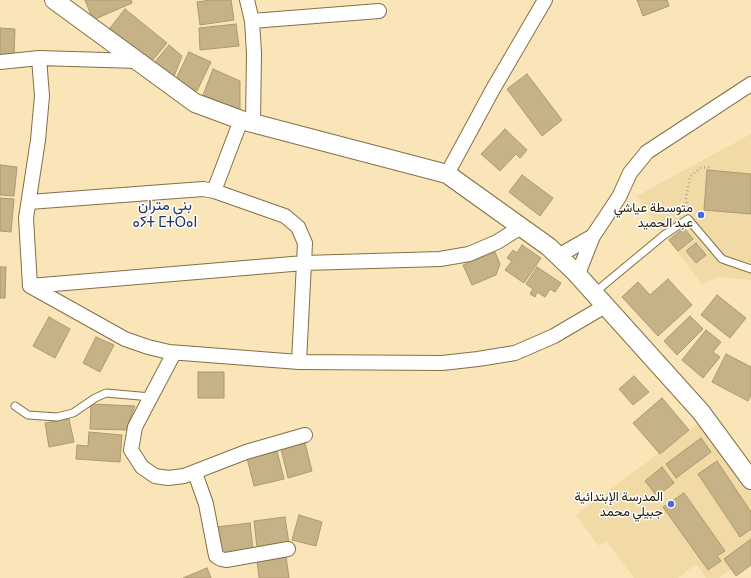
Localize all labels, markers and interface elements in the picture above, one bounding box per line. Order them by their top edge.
district label: بني متران ⴰⵢⵜ ⵎⵜⵔⴰⵏ [133,197,197,232]
place label: متوسطة عياشي عبد الحميد [614,200,693,231]
marker: متوسطة عياشي عبد الحميد [696,210,706,220]
place label: المدرسة الإبتدائية جبيلي محمد [575,489,663,520]
marker: المدرسة الإبتدائية جبيلي محمد [666,499,676,509]

